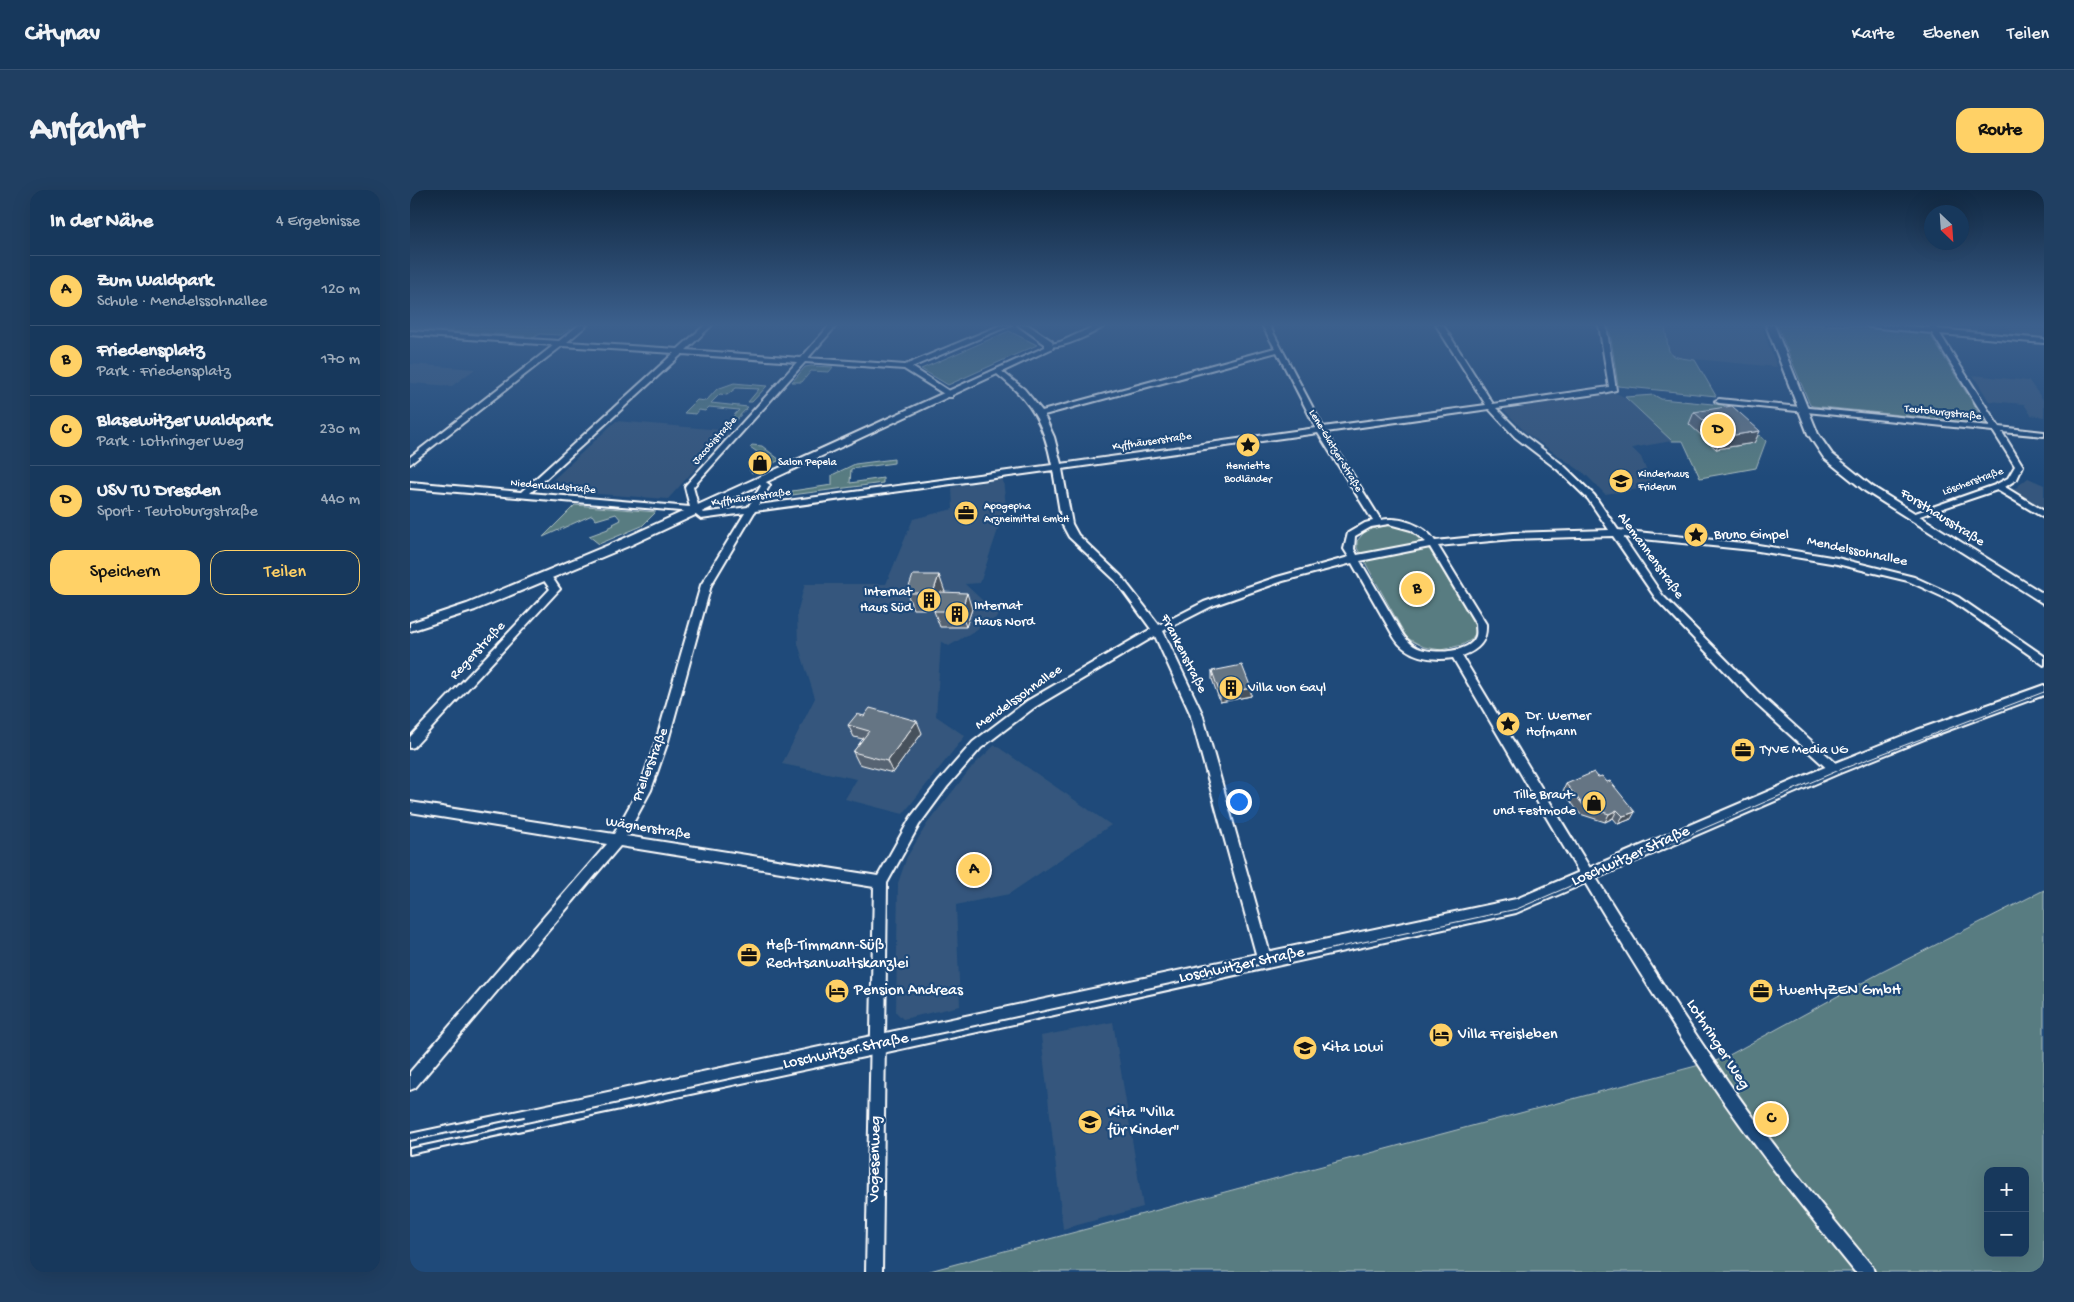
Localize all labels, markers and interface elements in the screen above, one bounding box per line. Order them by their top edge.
text: Citynav [25,20,100,49]
text: Karte [1852,24,1895,45]
text: Ebenen [1923,24,1979,45]
text: Teilen [2007,24,2049,45]
button: Route [1956,108,2044,153]
text: Anfahrt [30,110,143,151]
north arrow [1924,205,1969,250]
text: In der Nähe [50,210,153,235]
text: 4 Ergebnisse [276,213,360,232]
text: Zum Waldpark [97,270,213,293]
text: A [61,281,71,300]
text: 120 m [321,281,360,300]
text: Schule · Mendelssohnallee [97,293,267,312]
text: Friedensplatz [97,340,205,363]
text: B [62,351,70,370]
text: 170 m [321,351,360,370]
text: Park · Friedensplatz [97,363,231,382]
street label: Teutoburgstraße [1903,403,1982,423]
street label: Lene-Glatzer-Straße [1306,408,1364,495]
text: Blasewitzer Waldpark [97,410,271,433]
pin: D [1702,411,1734,449]
street label: Jacobistraße [690,414,740,467]
text: C [62,421,70,440]
text: 230 m [320,421,360,440]
street label: Kyffhäuserstraße [1111,429,1193,454]
place icon: Henriette Bodländer [1235,432,1261,458]
text: Park · Lothringer Weg [97,433,244,452]
shop icon: Salon Pepela [747,450,773,476]
place label: Salon Pepela [778,457,837,469]
place label: Henriette Bodländer [1223,461,1273,486]
street label: Löscherstraße [1941,465,2005,499]
school or university icon: Kinderhaus Friderun [1608,468,1634,494]
place label: Kinderhaus Friderun [1637,469,1690,494]
street label: Niederwaldstraße [510,477,597,497]
text: USV TU Dresden [97,480,221,503]
street label: Kyffhäuserstraße [710,485,792,510]
street label: Forsthausstraße [1896,485,1988,551]
text: D [61,491,71,510]
text: 440 m [321,491,360,510]
office icon: Apogepha Arzneimittel GmbH [953,500,979,526]
place label: Apogepha Arzneimittel GmbH [984,501,1070,526]
text: Sport · Teutoburgstraße [97,503,258,522]
street label: Alemannenstraße [1613,509,1688,603]
place icon: Bruno Gimpel [1683,522,1709,548]
place label: Bruno Gimpel [1713,527,1789,544]
street label: Mendelssohnallee [1805,533,1910,571]
button: Speichern [50,550,200,595]
button: Teilen [210,550,360,595]
pin: B [1401,570,1433,608]
place label: Internat Haus Süd [860,584,914,617]
building icon: Internat Haus Süd [916,587,942,613]
place label: Internat Haus Nord [974,598,1036,631]
building icon: Internat Haus Nord [944,601,970,627]
street label: Frankenstraße [1155,611,1210,697]
street label: Regerstraße [447,618,510,684]
street label: Mendelssohnallee [972,661,1066,734]
building icon: Villa von Gayl [1218,675,1244,701]
place label: Villa von Gayl [1247,680,1326,697]
place label: Dr. Werner Hofmann [1525,708,1592,741]
place icon: Dr. Werner Hofmann [1495,711,1521,737]
street label: Prellerstraße [629,725,673,805]
office icon: TYVE Media UG [1730,737,1756,763]
place label: TYVE Media UG [1759,742,1849,759]
place label: Tille Braut- und Festmode [1493,787,1577,820]
your location [1226,789,1252,815]
shop icon: Tille Braut- und Festmode [1581,790,1607,816]
street label: Wägnerstraße [604,814,692,844]
street label: Loschwitzer Straße [1569,822,1694,892]
pin: A [958,851,990,889]
place label: Heß-Timmann-Süß Rechtsanwaltskanzlei [766,937,909,974]
office icon: Heß-Timmann-Süß Rechtsanwaltskanzlei [736,942,762,968]
street label: Loschwitzer Straße [1178,943,1307,989]
hotel icon: Pension Andreas [824,978,850,1004]
office icon: twentyZEN GmbH [1748,978,1774,1004]
place label: Pension Andreas [853,982,964,1001]
place label: twentyZEN GmbH [1777,982,1902,1001]
street label: Lothringer Weg [1681,996,1753,1094]
hotel icon: Villa Freisleben [1428,1022,1454,1048]
place label: Villa Freisleben [1457,1026,1558,1045]
street label: Loschwitzer Straße [782,1029,911,1075]
school or university icon: Kita Lowi [1292,1035,1318,1061]
place label: Kita Lowi [1322,1039,1384,1058]
pin: C [1755,1100,1787,1138]
place label: Kita "Villa für Kinder" [1107,1104,1180,1141]
school or university icon: Kita "Villa für Kinder" [1077,1109,1103,1135]
street label: Vogesenweg [866,1116,886,1203]
map controls [1984,1167,2029,1257]
button: + [1984,1167,2029,1212]
button: − [1984,1212,2029,1257]

